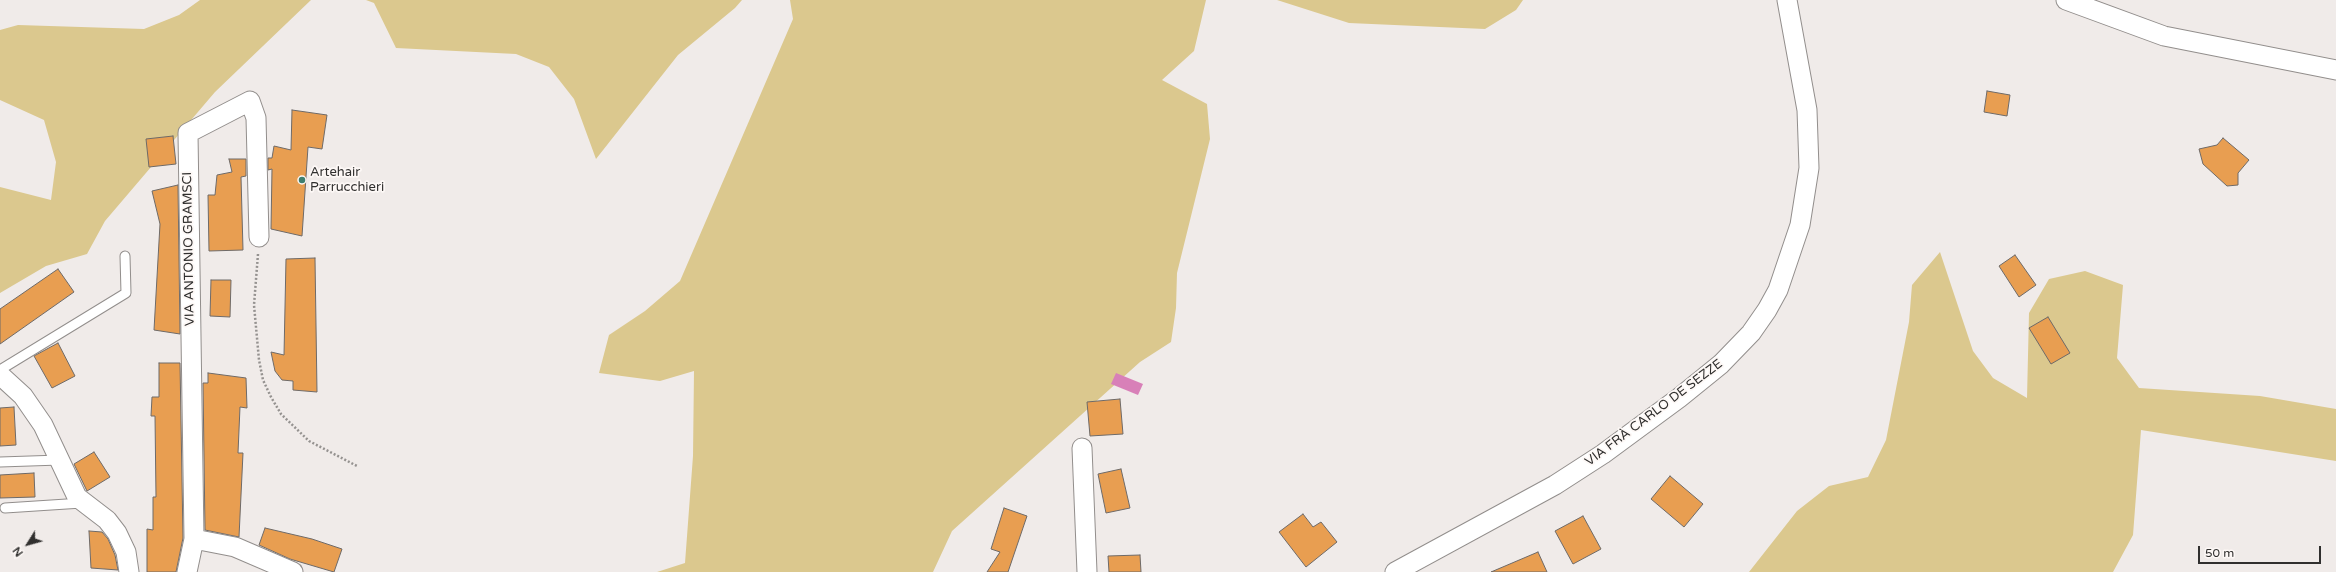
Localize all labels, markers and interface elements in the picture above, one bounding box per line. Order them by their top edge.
place label: Artehair Parrucchieri [310,165,384,196]
street label: VIA ANTONIO GRAMSCI [180,172,198,326]
marker: Artehair Parrucchieri [297,175,307,185]
street label: VIA FRÀ CARLO DE SEZZE [1582,356,1726,470]
north arrow [8,524,48,564]
scale bar [2200,538,2323,564]
text: N [10,544,26,559]
text: 50 m [2205,546,2234,560]

